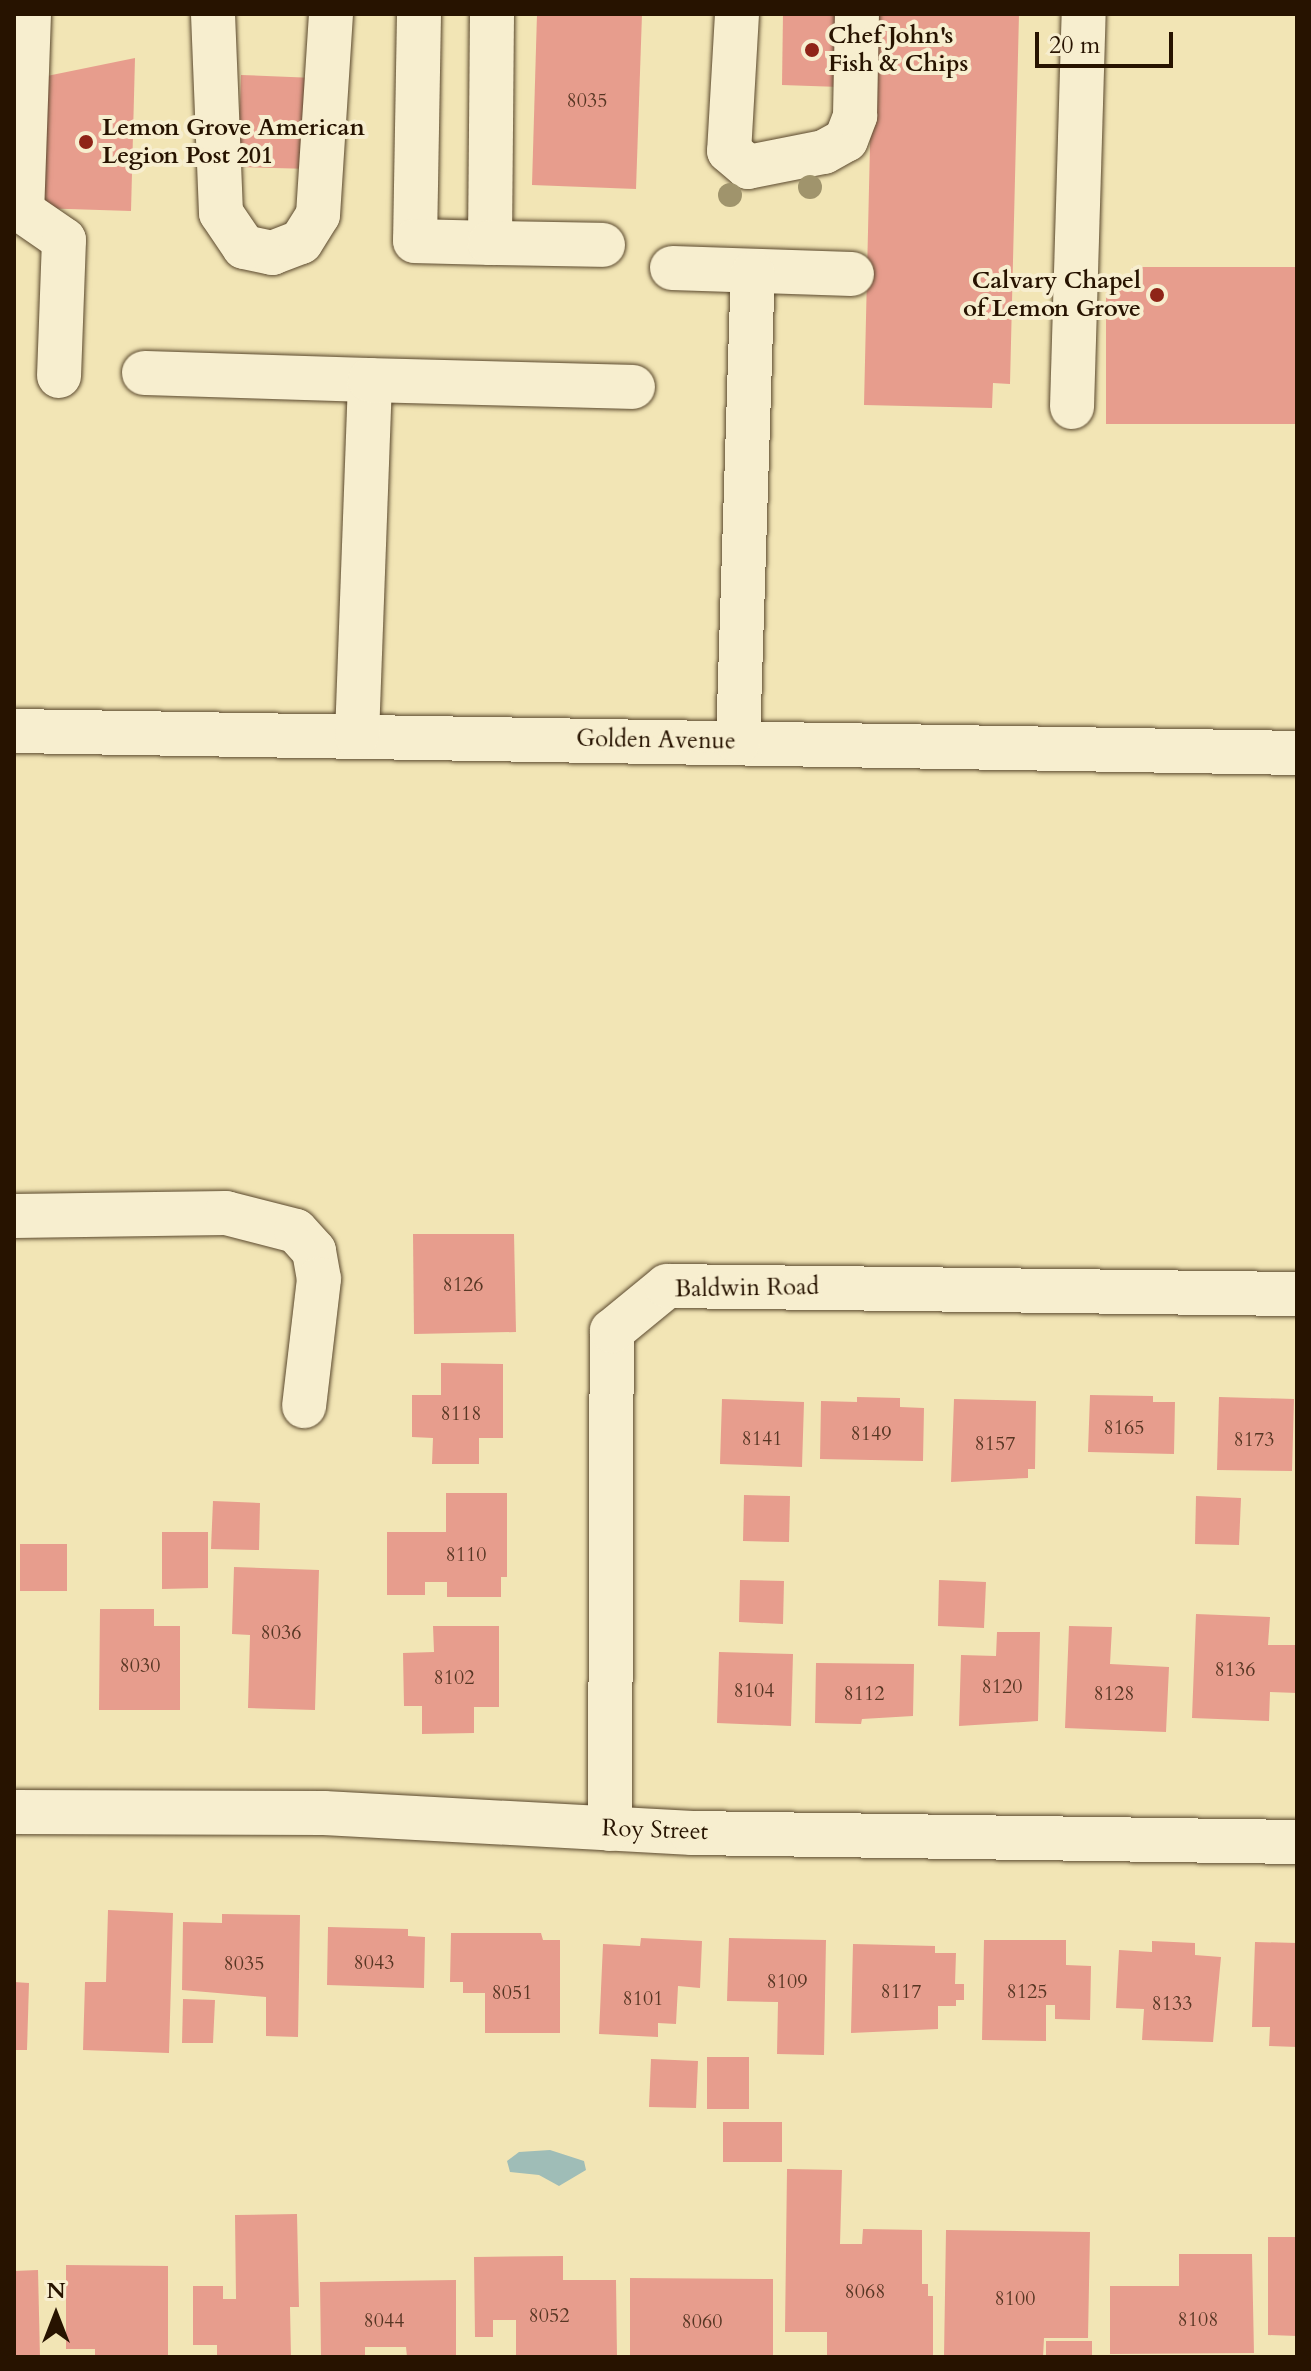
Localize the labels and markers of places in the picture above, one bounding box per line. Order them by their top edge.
place label: Chef John's Fish & Chips [828,22,968,78]
marker: Chef John's Fish & Chips [803,41,821,59]
place label: Lemon Grove American Legion Post 201 [102,114,365,170]
marker: Lemon Grove American Legion Post 201 [77,133,95,151]
place label: Calvary Chapel of Lemon Grove [963,267,1141,323]
marker: Calvary Chapel of Lemon Grove [1148,286,1166,304]

